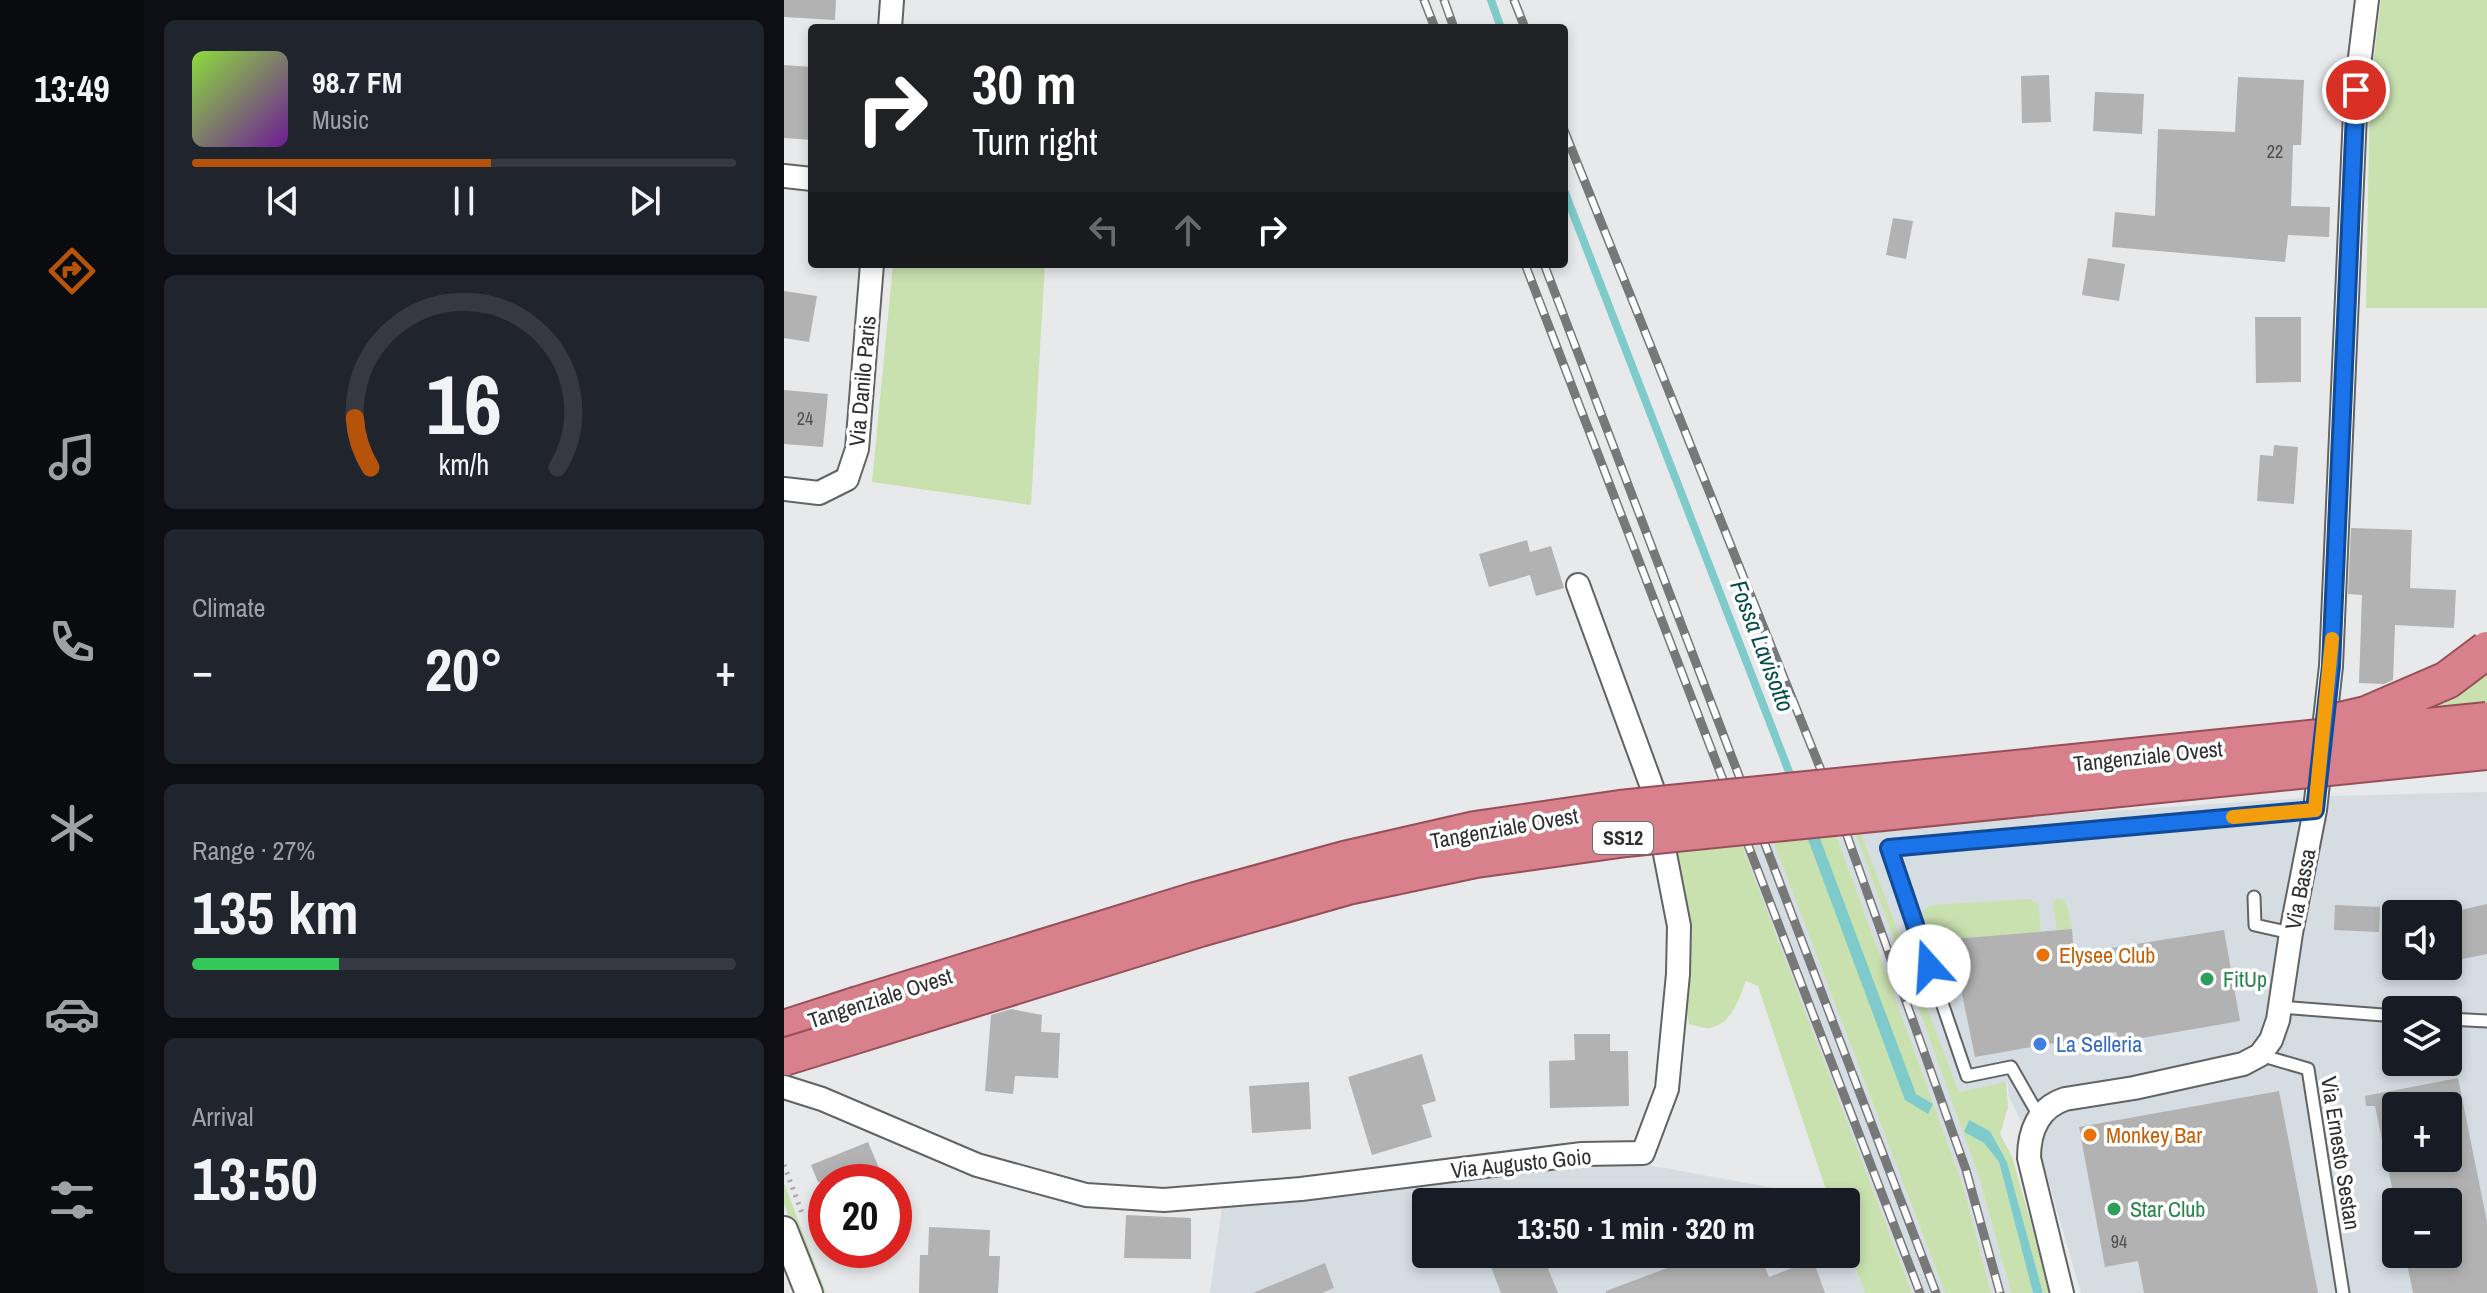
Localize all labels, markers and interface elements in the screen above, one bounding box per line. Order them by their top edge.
text: 30 m [972,46,1077,121]
icon: right [840,56,944,160]
pin [2322,56,2390,124]
text: 98.7 FM [312,62,402,102]
text: 13:49 [34,65,110,113]
icon: arrive [2334,68,2378,112]
text: Music [312,102,369,137]
text: Turn right [972,118,1097,166]
house number: 22 [2267,139,2283,164]
icon: previous [261,179,305,223]
icon: pause [442,179,486,223]
icon: next [623,179,667,223]
icon: left [1082,208,1126,252]
icon: ahead [1166,208,1210,252]
icon: right [1250,208,1294,252]
icon: directions [44,243,100,299]
street label: Via Danilo Paris [841,314,883,448]
text: 16 [426,347,502,459]
house number: 24 [797,406,813,431]
icon: music [44,429,100,485]
text: km/h [439,445,489,484]
water label: Fossa Lavisotto [1723,575,1803,716]
text: Climate [192,590,265,625]
icon: phone [44,614,100,670]
text: 20° [425,629,503,710]
text: − [192,640,213,700]
text: + [715,640,736,700]
street label: Tangenziale Ovest [2072,733,2224,779]
icon: climate [44,800,100,856]
street label: Tangenziale Ovest [1428,800,1580,856]
road number: SS12 [1593,822,1653,854]
text: Range · 27% [192,833,315,868]
street label: Via Bassa [2277,846,2323,932]
text: 135 km [192,872,359,953]
map controls [2382,900,2462,1268]
button: sound [2382,900,2462,980]
position arrow [1887,924,1971,1008]
place label: Elysee Club [2059,940,2155,970]
marker: Elysee Club [2034,946,2052,964]
street label: Tangenziale Ovest [804,961,956,1035]
place label: FitUp [2223,964,2267,994]
marker: FitUp [2198,970,2216,988]
icon: car [44,986,100,1042]
button: layers [2382,996,2462,1076]
place label: La Selleria [2056,1029,2142,1059]
marker: La Selleria [2031,1035,2049,1053]
street label: Via Ernesto Sestan [2314,1074,2368,1232]
button: + [2382,1092,2462,1172]
text: Arrival [192,1099,254,1134]
place label: Monkey Bar [2106,1120,2202,1150]
marker: Monkey Bar [2081,1126,2099,1144]
text: 13:50 [192,1138,318,1219]
street label: Via Augusto Goio [1449,1141,1593,1185]
speed limit sign: 20 [808,1164,912,1268]
icon: filters [44,1172,100,1228]
button: − [2382,1188,2462,1268]
place label: Star Club [2130,1194,2205,1224]
marker: Star Club [2105,1200,2123,1218]
text: 13:50 · 1 min · 320 m [1517,1208,1755,1248]
house number: 94 [2111,1229,2127,1254]

